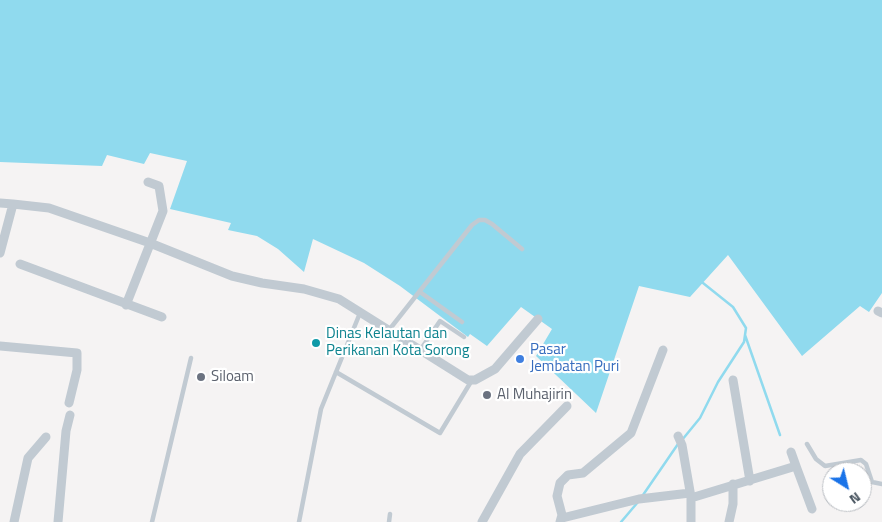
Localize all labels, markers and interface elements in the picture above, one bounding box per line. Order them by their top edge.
place label: Dinas Kelautan dan Perikanan Kota Sorong [326,325,469,360]
marker: Dinas Kelautan dan Perikanan Kota Sorong [310,337,322,349]
place label: Pasar Jembatan Puri [530,341,619,376]
marker: Pasar Jembatan Puri [514,353,526,365]
place label: Siloam [211,368,254,386]
marker: Siloam [195,371,207,383]
place label: Al Muhajirin [497,386,572,404]
marker: Al Muhajirin [481,389,493,401]
north arrow [822,462,872,512]
text: N [845,487,866,510]

